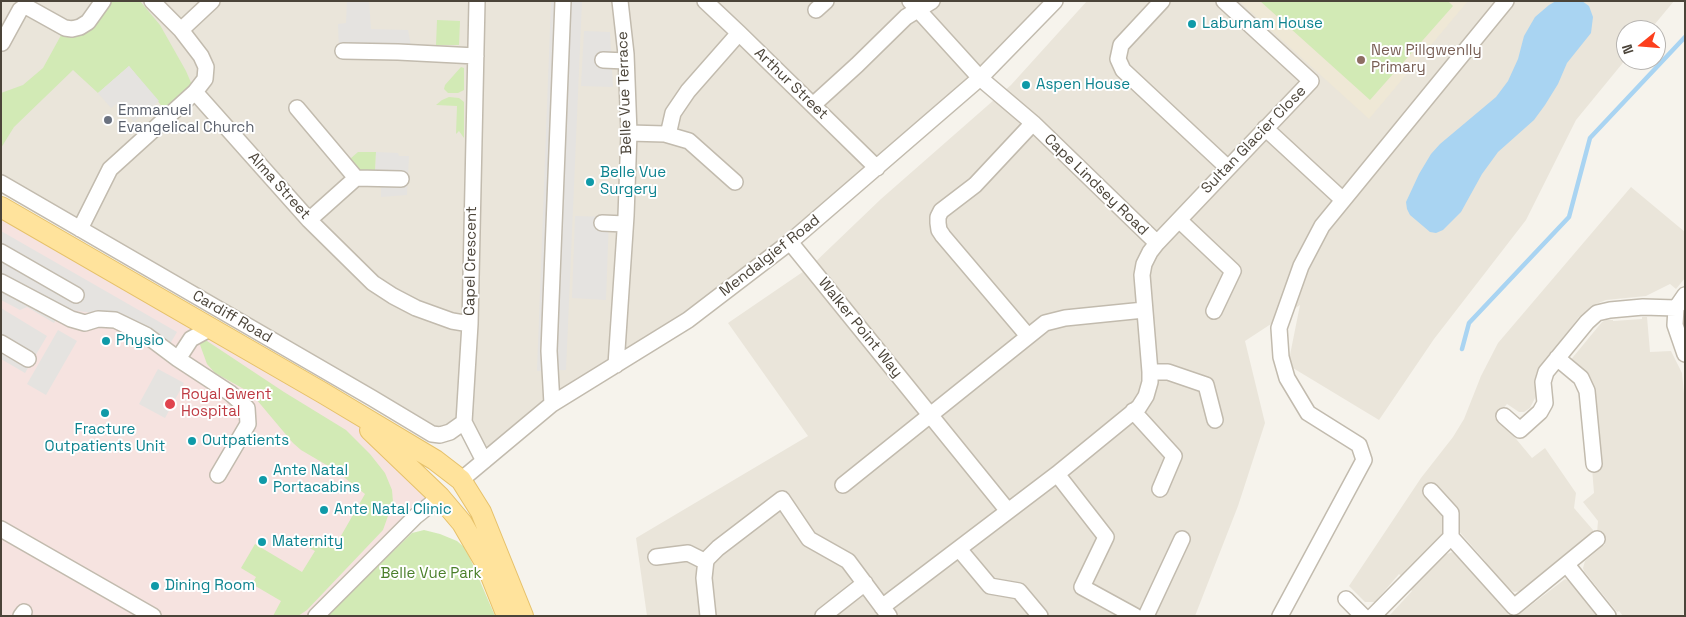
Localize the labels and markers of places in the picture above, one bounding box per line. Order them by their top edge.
place label: Laburnam House [1202,15,1323,33]
marker: Laburnam House [1186,18,1198,30]
place label: New Pillgwenlly Primary [1371,42,1482,77]
marker: New Pillgwenlly Primary [1355,54,1367,66]
place label: Aspen House [1036,76,1130,94]
marker: Aspen House [1020,79,1032,91]
place label: Emmanuel Evangelical Church [118,102,255,137]
marker: Emmanuel Evangelical Church [102,114,114,126]
place label: Belle Vue Surgery [600,164,666,199]
marker: Belle Vue Surgery [584,176,596,188]
place label: Physio [116,332,164,350]
marker: Physio [100,335,112,347]
place label: Royal Gwent Hospital [181,386,272,421]
marker: Royal Gwent Hospital [163,397,177,411]
marker: Fracture Outpatients Unit [99,407,111,419]
place label: Fracture Outpatients Unit [45,421,165,456]
place label: Outpatients [202,432,289,450]
marker: Outpatients [186,435,198,447]
place label: Ante Natal Portacabins [273,462,360,497]
marker: Ante Natal Portacabins [257,474,269,486]
place label: Ante Natal Clinic [334,501,452,519]
marker: Ante Natal Clinic [318,504,330,516]
place label: Maternity [272,533,343,551]
marker: Maternity [256,536,268,548]
place label: Dining Room [165,577,255,595]
marker: Dining Room [149,580,161,592]

